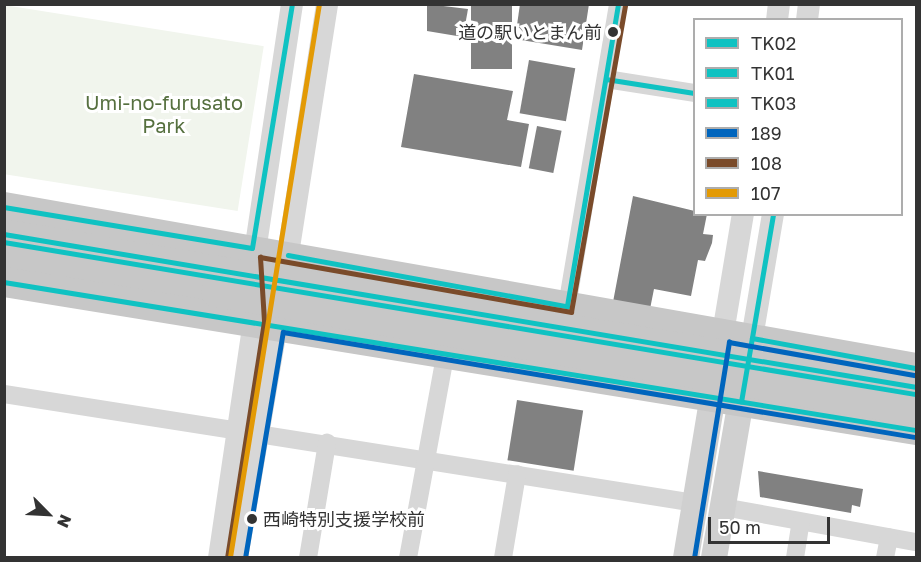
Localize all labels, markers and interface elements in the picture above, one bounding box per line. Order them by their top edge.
legend [693,18,903,216]
place label: 道の駅いとまん前 [458,21,602,43]
marker: 道の駅いとまん前 [607,26,619,38]
text: TK02 [751,32,796,54]
text: TK01 [751,62,794,84]
park label: Umi-no-furusato Park [85,90,243,137]
text: TK03 [751,92,796,114]
text: 189 [751,122,782,144]
text: 108 [751,152,782,174]
text: 107 [751,182,780,204]
north arrow [18,484,78,544]
scale bar [711,505,832,543]
place label: 西崎特別支援学校前 [263,508,425,530]
text: N [53,512,76,531]
marker: 西崎特別支援学校前 [246,513,258,525]
text: 50 m [719,516,761,538]

